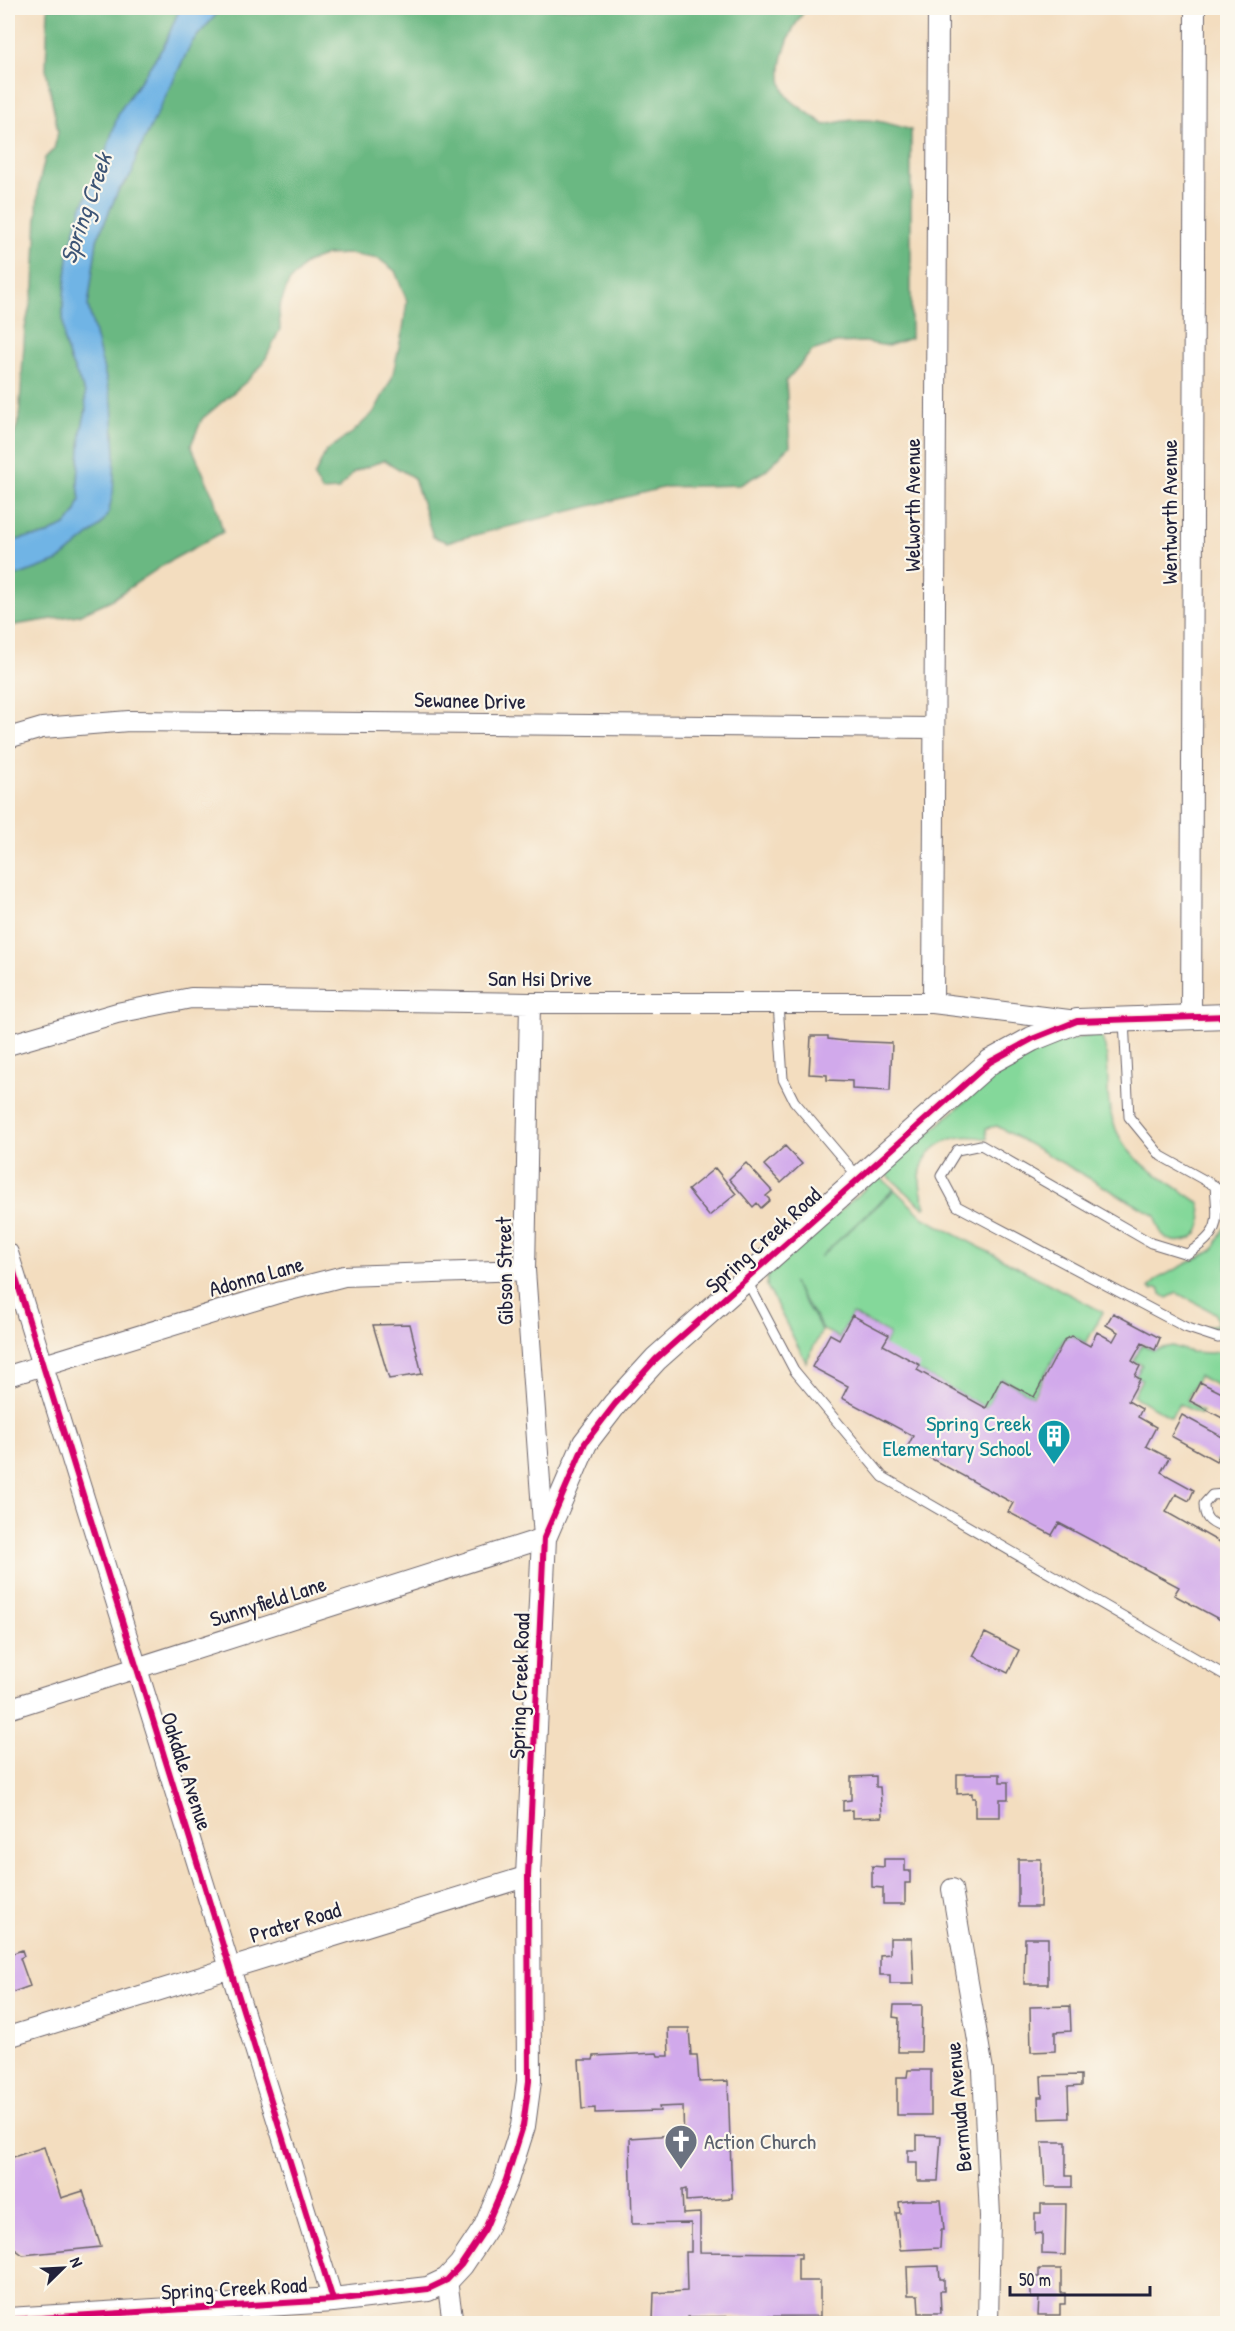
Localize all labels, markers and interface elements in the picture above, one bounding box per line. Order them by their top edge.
water label: Spring Creek [51,147,120,268]
street label: Welworth Avenue [897,438,927,572]
street label: Wentworth Avenue [1154,439,1184,585]
street label: Sewanee Drive [414,684,526,716]
street label: San Hsi Drive [488,963,592,993]
street label: Spring Creek Road [699,1180,828,1300]
street label: Gibson Street [488,1216,520,1325]
street label: Adonna Lane [205,1248,307,1304]
place label: Spring Creek Elementary School [883,1408,1031,1463]
building icon: Spring Creek Elementary School [1036,1418,1072,1465]
street label: Sunnyfield Lane [206,1568,330,1634]
street label: Spring Creek Road [501,1612,537,1759]
street label: Oakdale Avenue [154,1708,220,1834]
street label: Prater Road [246,1894,345,1950]
street label: Bermuda Avenue [937,2041,979,2173]
church icon: Action Church [663,2123,699,2170]
place label: Action Church [704,2126,816,2156]
north arrow [33,2238,93,2298]
text: N [65,2254,89,2271]
scale bar [1010,2259,1150,2297]
text: 50 m [1019,2267,1051,2292]
street label: Spring Creek Road [160,2269,308,2307]

